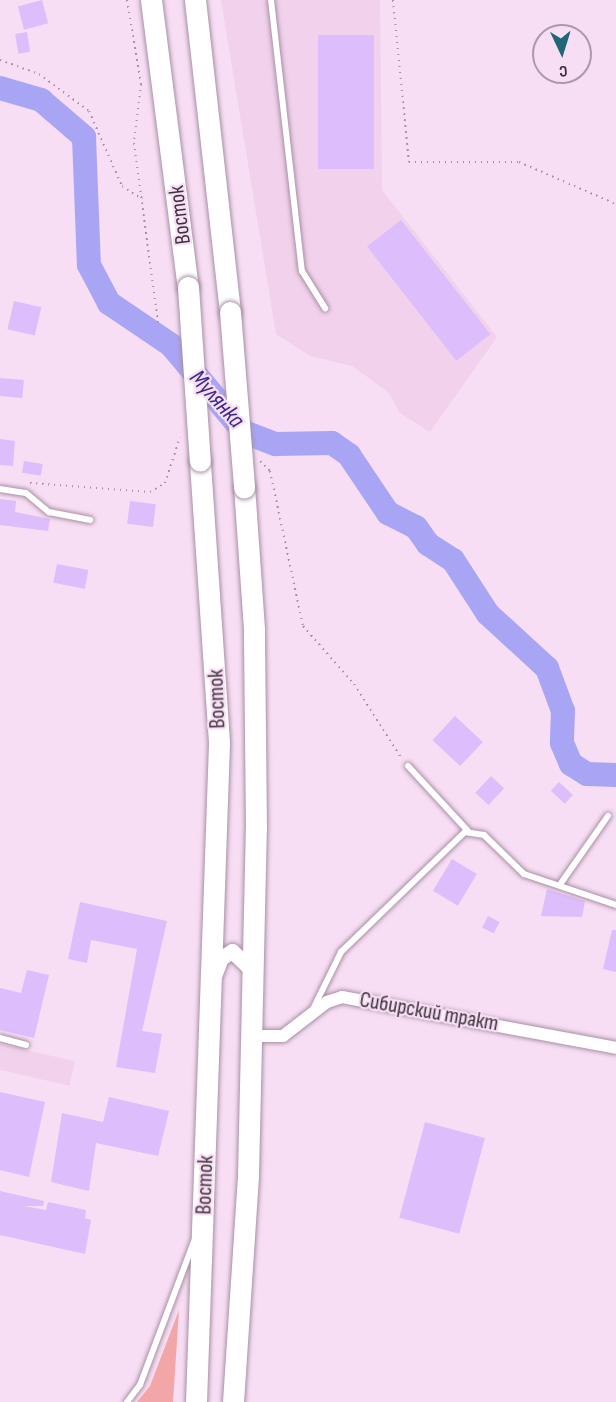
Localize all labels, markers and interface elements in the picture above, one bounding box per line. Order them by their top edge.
north arrow [532,24,592,84]
text: С [558,61,568,80]
street label: Восток [163,184,197,246]
water label: Мулянка [183,364,251,434]
street label: Восток [203,669,231,729]
street label: Сибирский тракт [358,987,500,1037]
street label: Восток [191,1155,219,1215]

